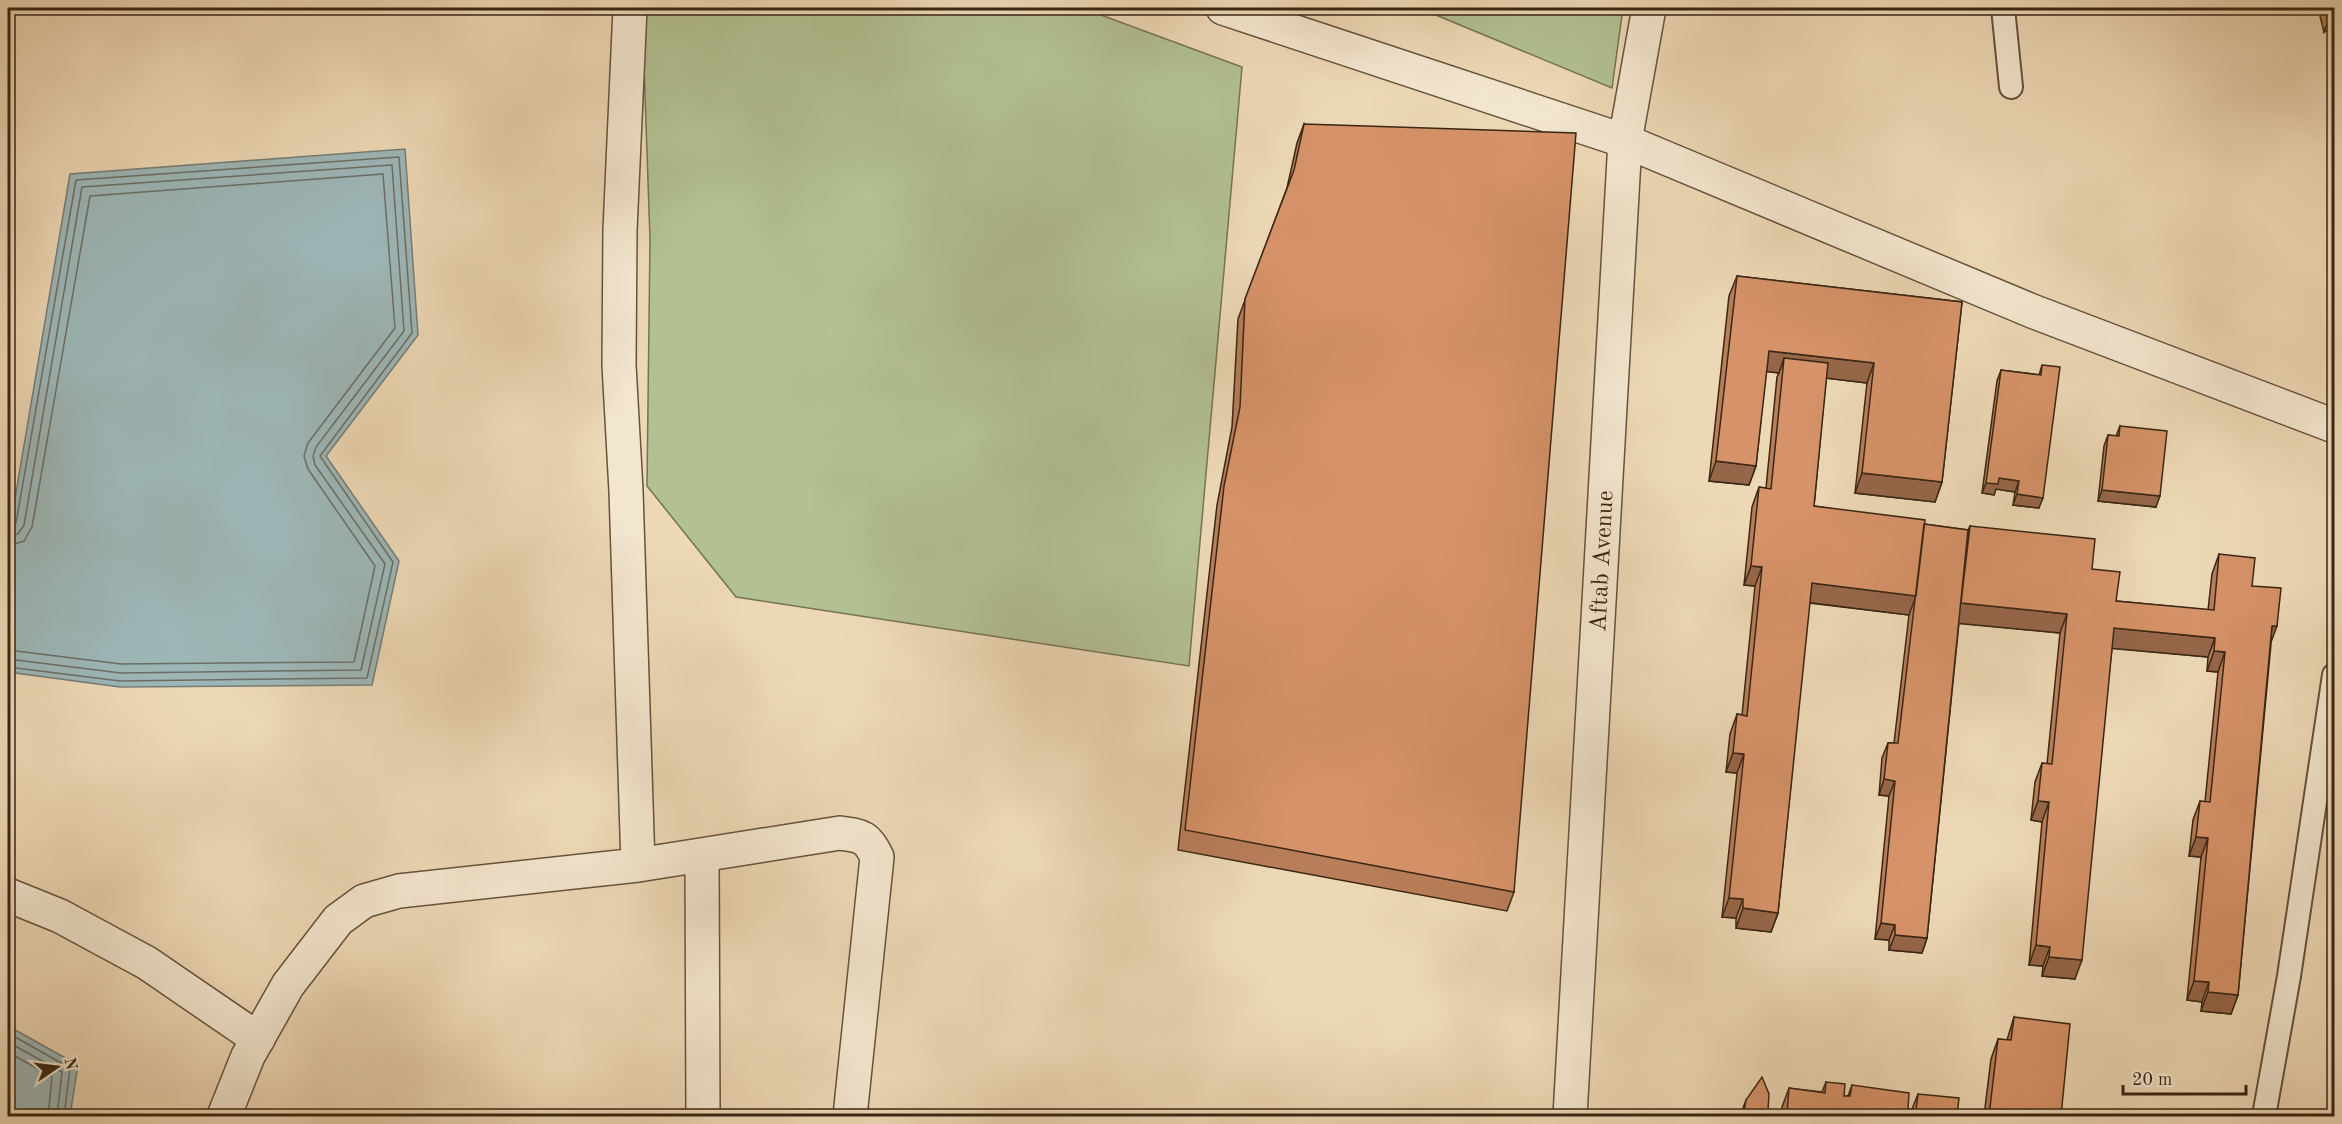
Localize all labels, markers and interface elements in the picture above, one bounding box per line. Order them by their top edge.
street label: Aftab Avenue [1587,490,1619,633]
north arrow [27,1037,87,1097]
text: N [60,1056,79,1072]
scale bar [2123,1058,2246,1096]
text: 20 m [2132,1071,2172,1089]

